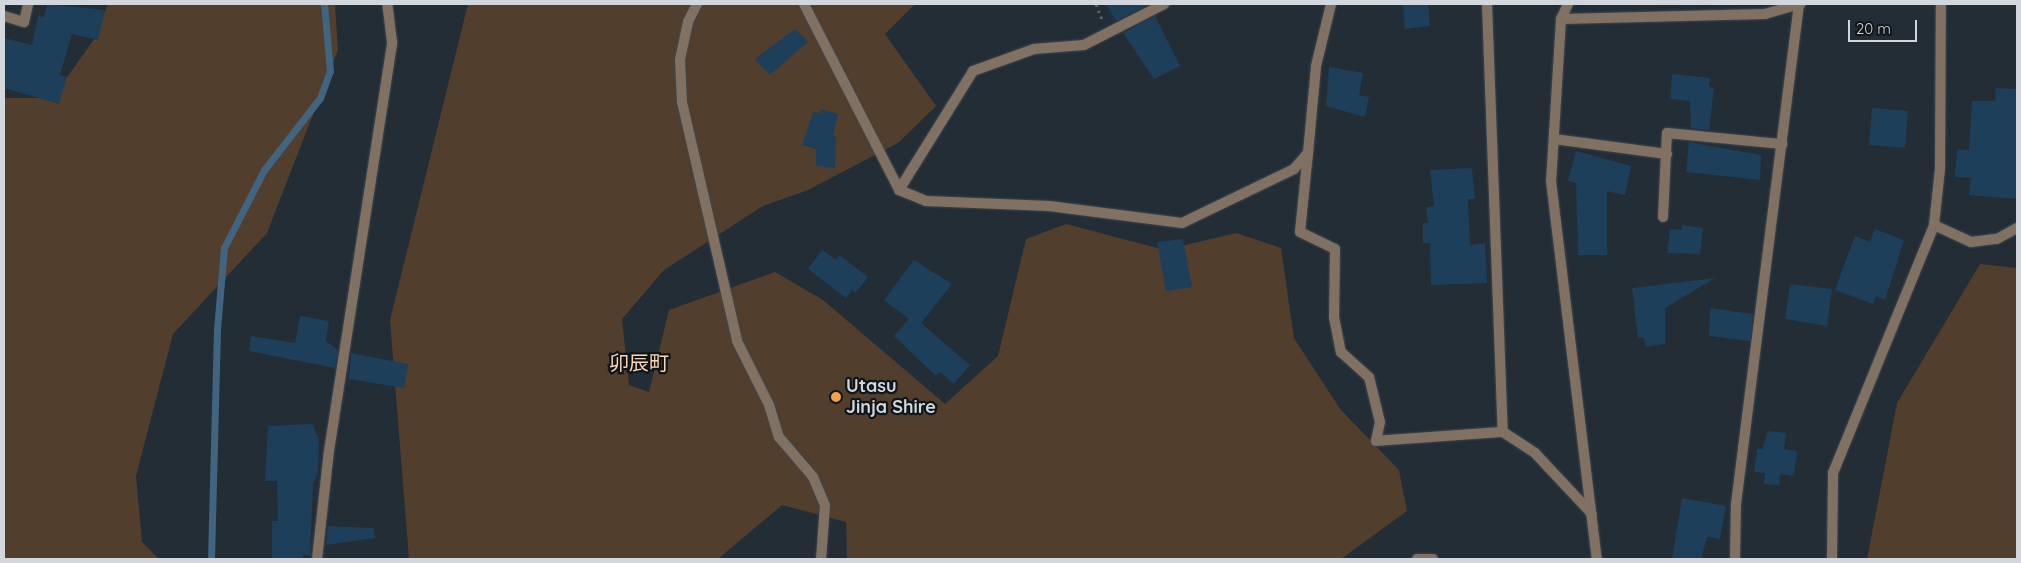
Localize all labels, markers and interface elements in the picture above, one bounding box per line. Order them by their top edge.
scale bar [1851,10,1920,42]
text: 20 m [1856,19,1891,38]
district label: 卯辰町 [609,350,669,374]
place label: Utasu Jinja Shire [846,376,936,418]
marker: Utasu Jinja Shire [830,391,842,403]

